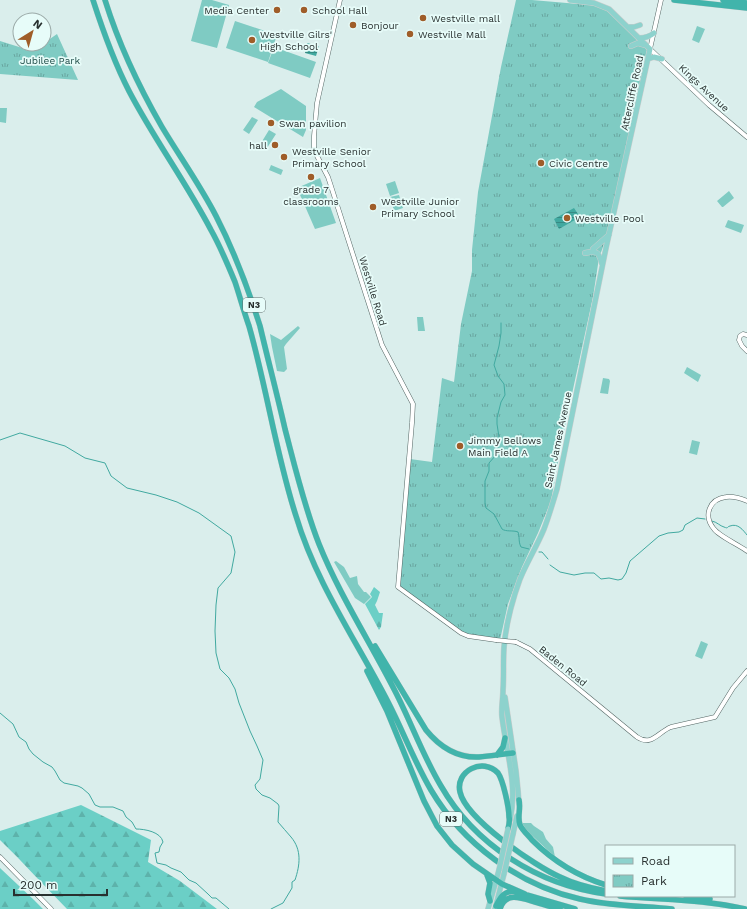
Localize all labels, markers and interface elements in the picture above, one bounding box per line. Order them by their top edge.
place label: Media Center [204,5,269,16]
marker: Media Center [272,5,282,15]
marker: School Hall [299,5,309,15]
place label: School Hall [312,5,367,16]
north arrow [12,12,52,52]
marker: Westville mall [418,13,428,23]
place label: Westville mall [431,13,500,24]
text: N [31,17,45,32]
marker: Bonjour [348,20,358,30]
place label: Bonjour [361,20,399,31]
place label: Westville Gilrs' High School [260,29,332,52]
marker: Westville Mall [405,29,415,39]
place label: Westville Mall [418,29,486,40]
marker: Westville Gilrs' High School [247,35,257,45]
park label: Jubilee Park [20,55,80,66]
street label: Attercliffe Road [619,55,645,131]
street label: Kings Avenue [677,62,731,114]
marker: Swan pavilion [266,118,276,128]
place label: Swan pavilion [279,118,346,129]
place label: hall [249,140,267,151]
marker: hall [270,140,280,150]
place label: Westville Senior Primary School [292,146,371,169]
marker: Westville Senior Primary School [279,152,289,162]
marker: Civic Centre [536,158,546,168]
place label: Civic Centre [549,158,608,169]
marker: grade 7 classrooms [306,172,316,182]
place label: grade 7 classrooms [283,184,339,207]
place label: Westville Junior Primary School [381,196,459,219]
marker: Westville Junior Primary School [368,202,378,212]
marker: Westville Pool [562,213,572,223]
place label: Westville Pool [575,213,644,224]
street label: Westville Road [357,255,389,327]
road number: N3 [243,298,265,312]
street label: Saint James Avenue [542,391,574,489]
place label: Jimmy Bellows Main Field A [468,435,541,458]
marker: Jimmy Bellows Main Field A [455,441,465,451]
street label: Baden Road [537,643,589,689]
road number: N3 [440,812,462,826]
legend [605,845,735,897]
text: Road [641,854,670,868]
scale bar [14,871,107,897]
text: Park [641,874,667,888]
text: 200 m [20,878,57,892]

